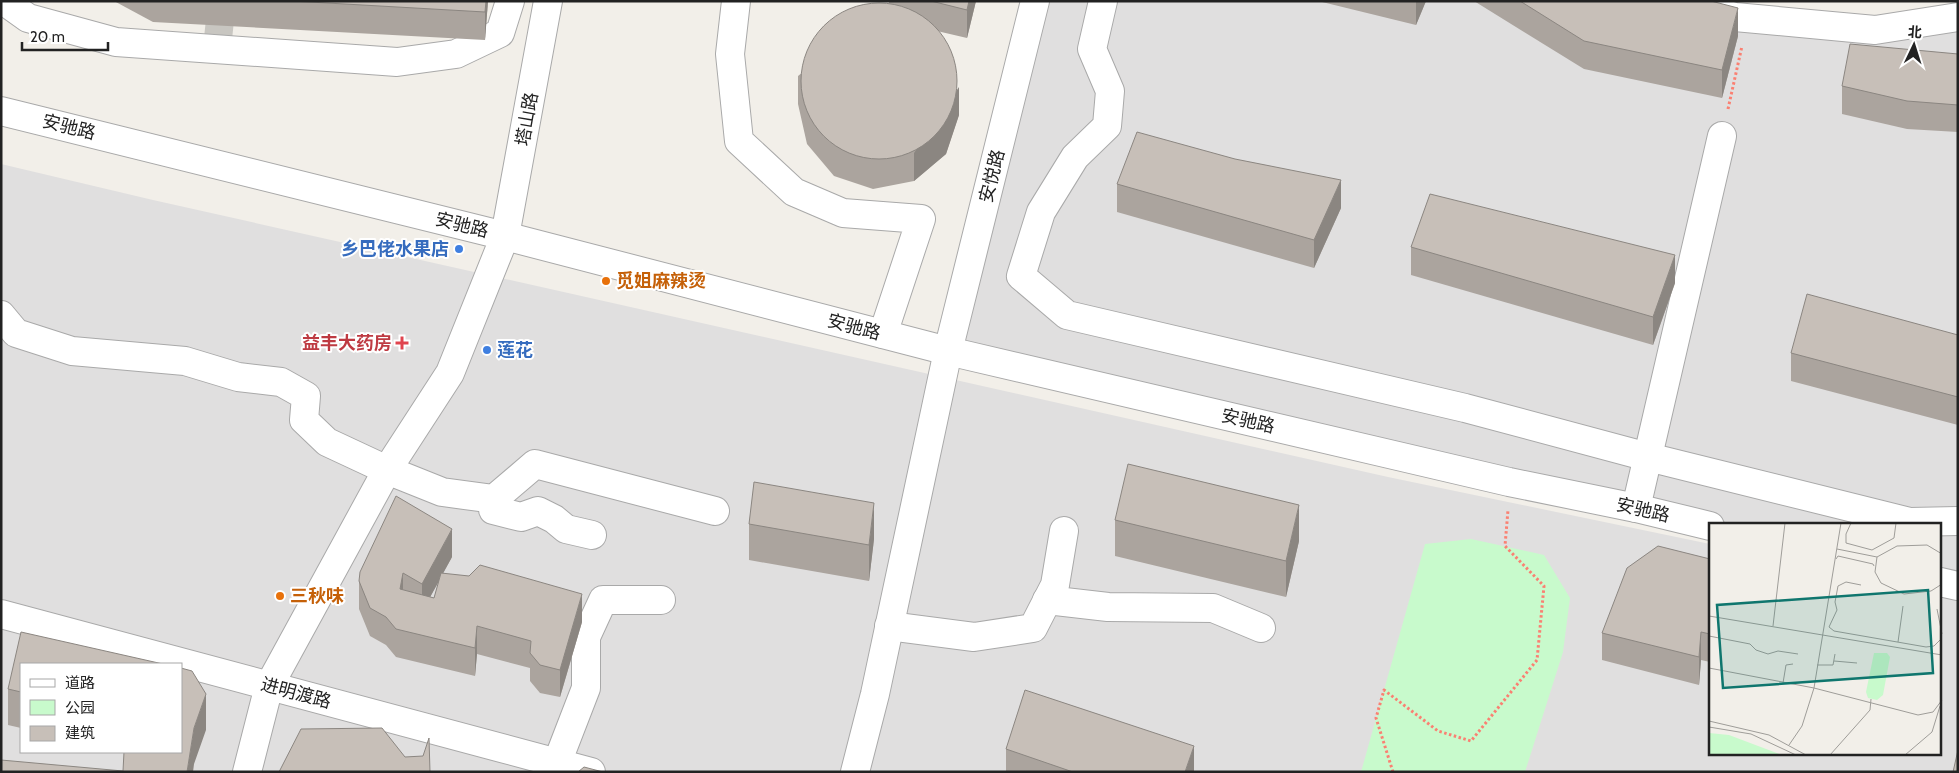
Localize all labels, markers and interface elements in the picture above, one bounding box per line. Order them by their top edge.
scale bar [22,20,109,52]
north arrow [1889,20,1939,70]
text: 北 [1907,23,1923,41]
text: 20 m [30,28,65,46]
street label: 塔山路 [511,91,543,147]
street label: 安驰路 [40,110,98,144]
street label: 安悦路 [975,147,1009,205]
street label: 安驰路 [433,208,491,242]
place label: 乡巴佬水果店 [341,238,449,260]
marker: 乡巴佬水果店 [453,243,465,255]
place label: 觅姐麻辣烫 [616,270,706,292]
marker: 觅姐麻辣烫 [600,275,612,287]
street label: 安驰路 [825,309,883,345]
place label: 益丰大药房 [302,332,392,354]
marker: 益丰大药房 [396,337,408,349]
place label: 莲花 [497,339,533,361]
marker: 莲花 [481,344,493,356]
street label: 安驰路 [1219,404,1277,438]
street label: 安驰路 [1614,493,1672,527]
inset map [1709,523,1942,756]
place label: 三秋味 [290,585,344,607]
marker: 三秋味 [274,590,286,602]
legend [20,663,182,753]
street label: 进明渡路 [258,673,334,713]
text: 道路 [65,674,95,692]
text: 公园 [65,699,95,717]
text: 建筑 [65,724,95,742]

